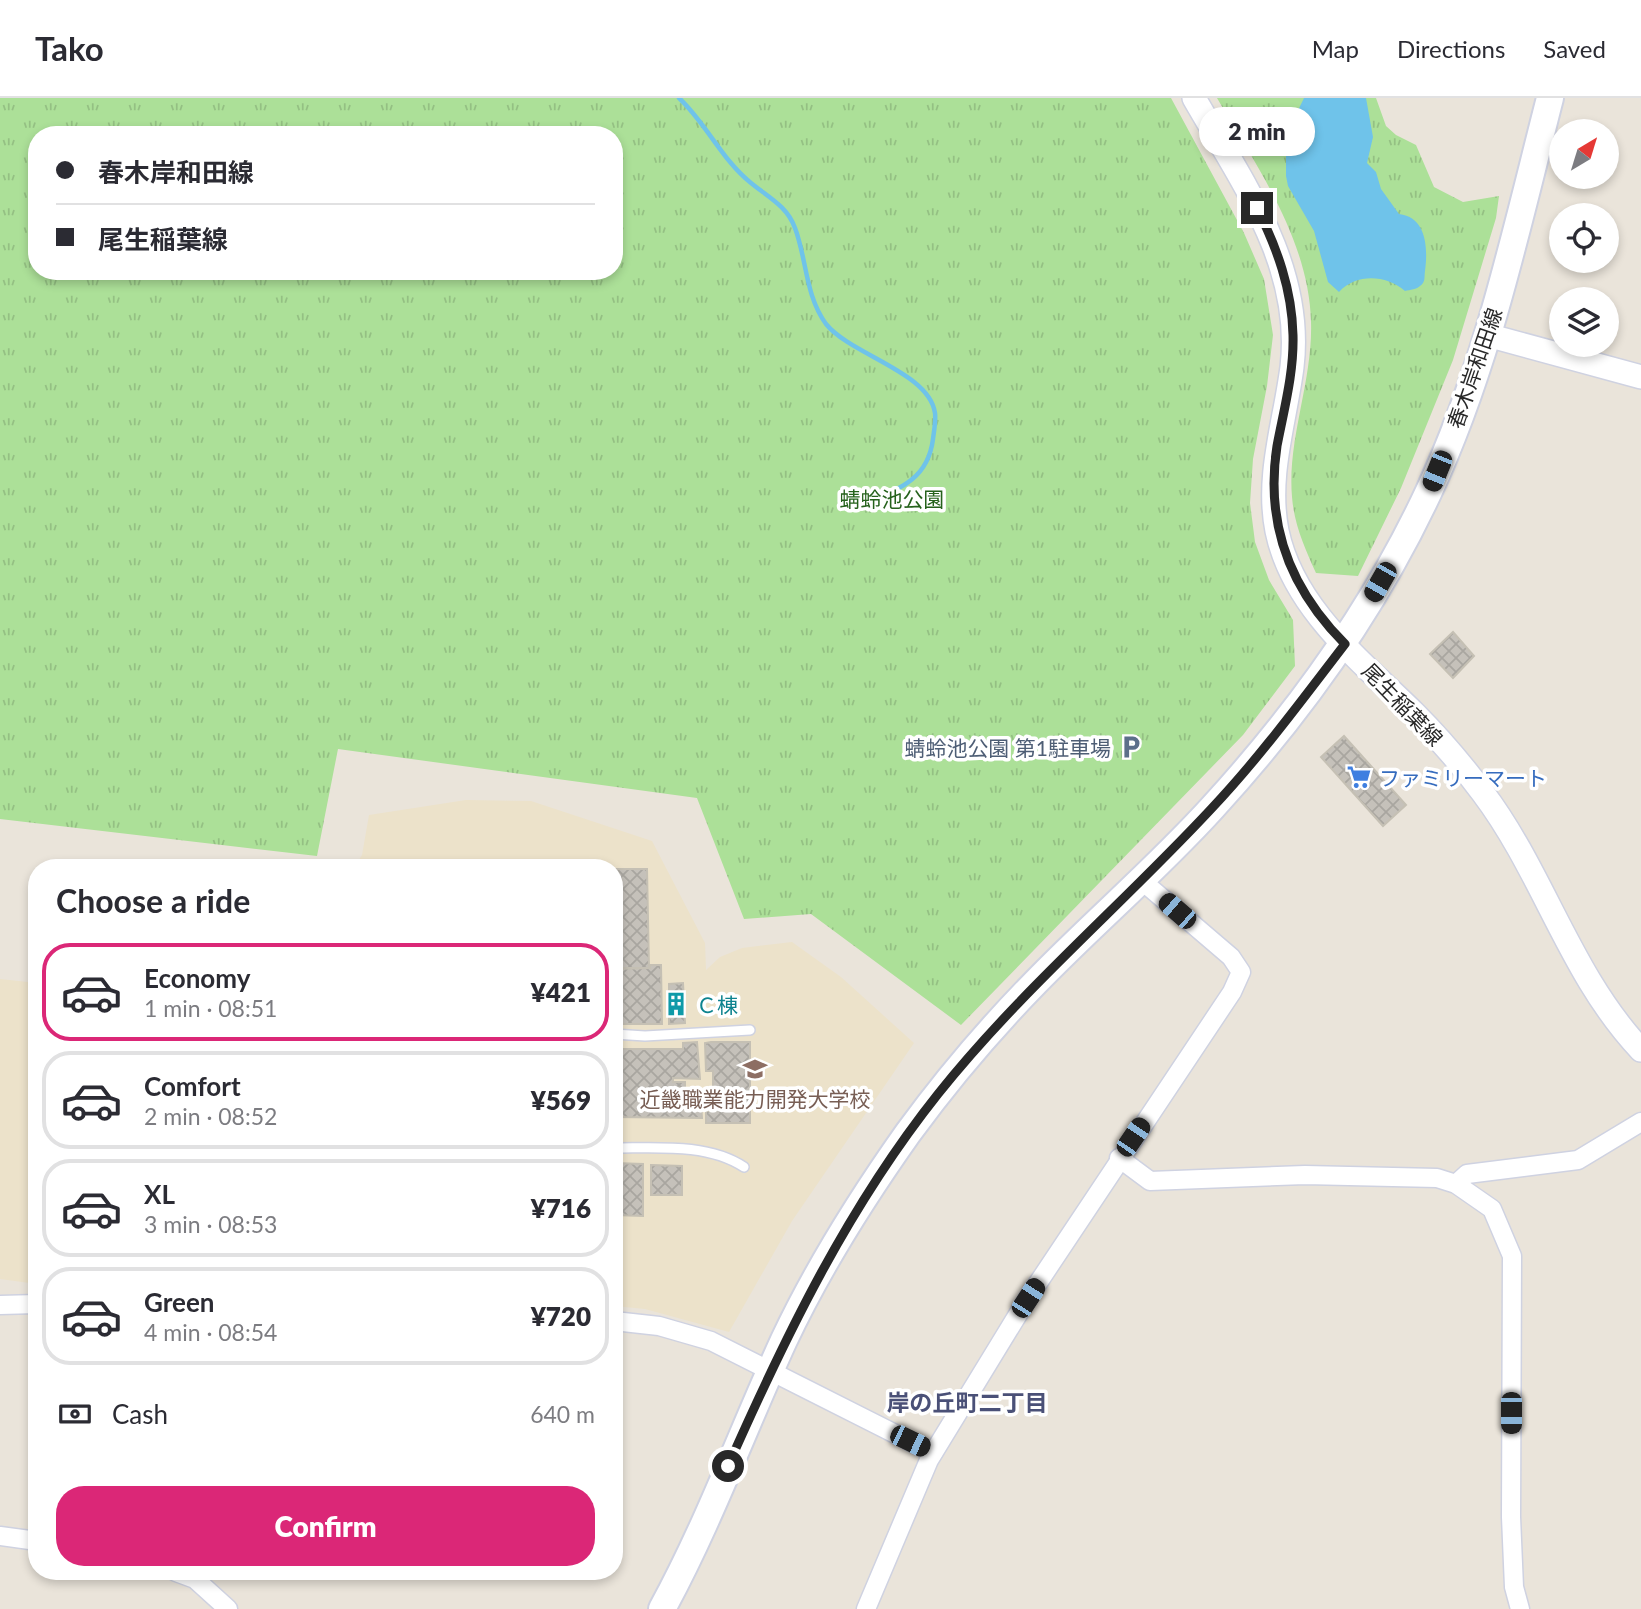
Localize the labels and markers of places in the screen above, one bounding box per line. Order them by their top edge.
parking icon: 蜻蛉池公園 第1駐車場 [1117,733,1145,761]
place label: 蜻蛉池公園 第1駐車場 [904,735,1111,760]
supermarket icon: ファミリーマート [1345,763,1373,791]
place label: ファミリーマート [1379,765,1547,790]
building icon: Ｃ棟 [662,990,690,1018]
place label: Ｃ棟 [696,992,738,1017]
school or university icon: 近畿職業能力開発大学校 [741,1055,769,1083]
place label: 近畿職業能力開発大学校 [640,1086,871,1111]

